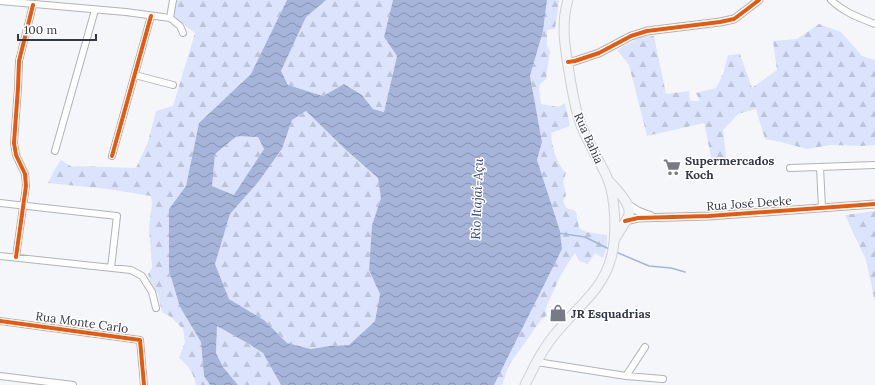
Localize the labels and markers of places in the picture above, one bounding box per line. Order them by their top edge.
place label: Supermercados Koch [685,153,775,182]
supermarket icon: Supermercados Koch [662,157,682,177]
shop icon: JR Esquadrias [548,303,568,323]
place label: JR Esquadrias [571,306,651,321]

